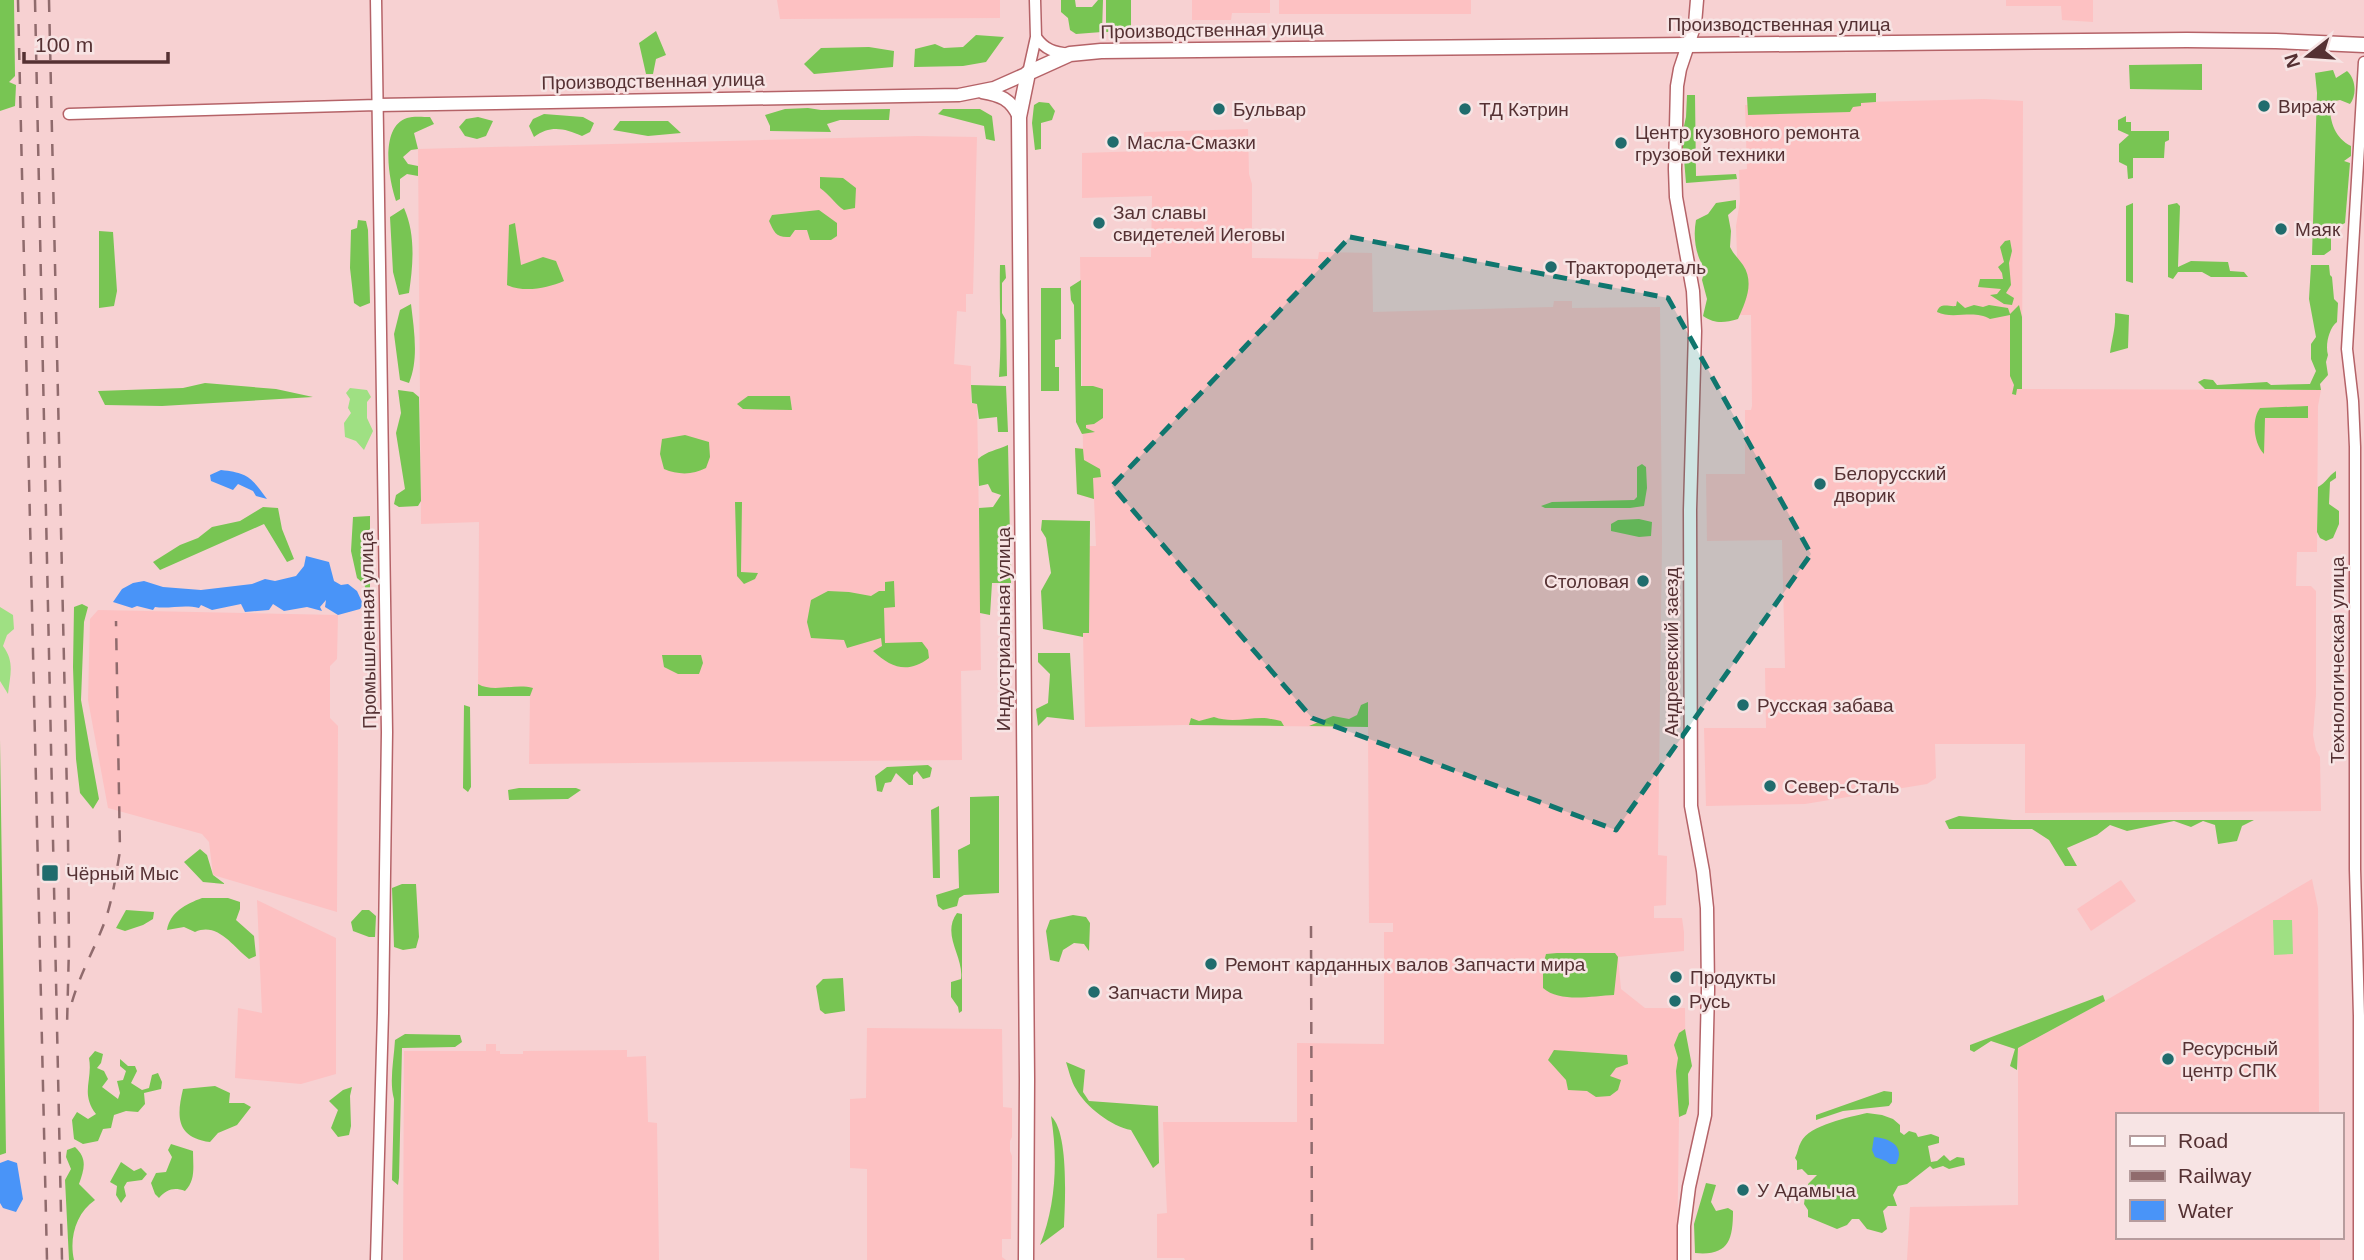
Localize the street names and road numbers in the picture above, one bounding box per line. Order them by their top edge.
street label: Производственная улица [1667,14,1891,35]
street label: Производственная улица [1100,18,1324,42]
street label: Производственная улица [541,69,765,93]
street label: Индустриальная улица [993,526,1014,731]
street label: Промышленная улица [356,531,380,729]
street label: Технологическая улица [2327,556,2348,764]
street label: Андреевский заезд [1661,568,1682,736]

